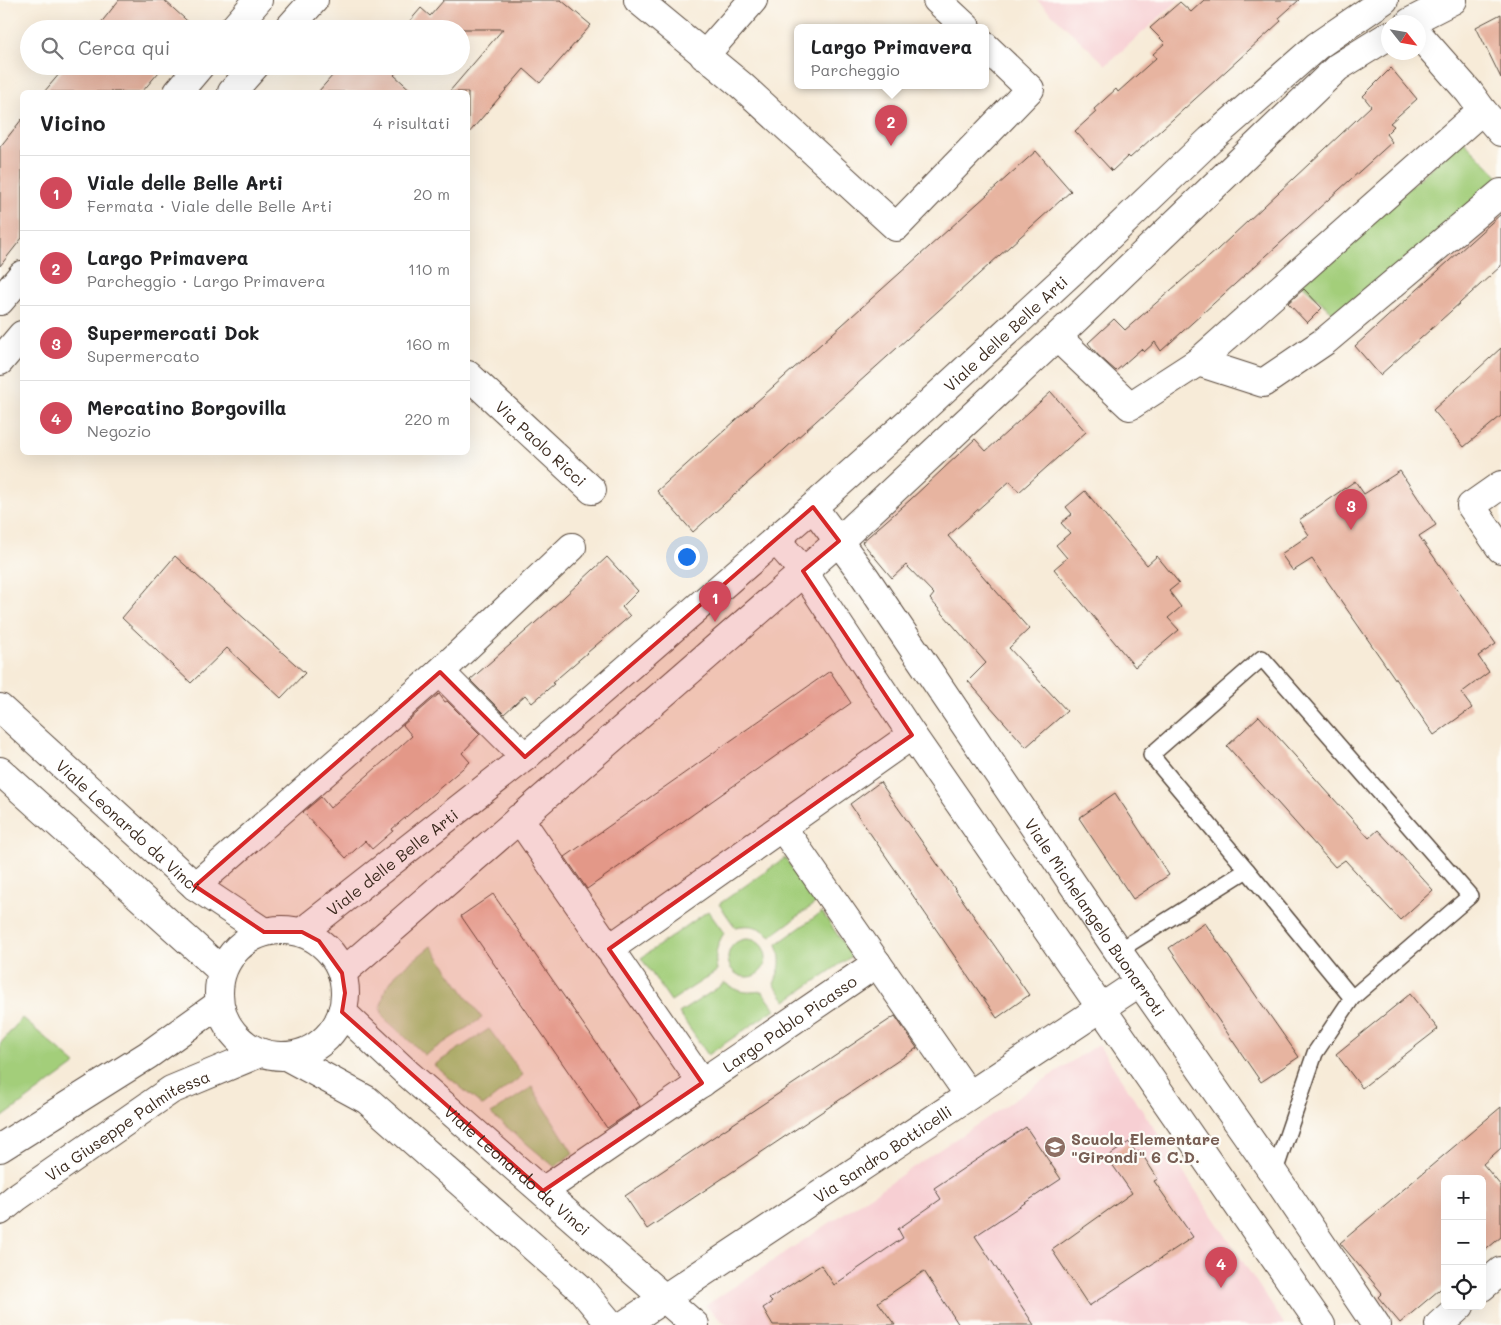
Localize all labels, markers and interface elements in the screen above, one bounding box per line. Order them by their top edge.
north arrow [1381,15,1426,60]
search box [20,20,470,75]
popup [794,24,989,89]
icon: search [38,34,66,62]
text: Largo Primavera [811,34,972,59]
text: Cerca qui [78,35,170,60]
text: Parcheggio [811,59,900,80]
pin: 2 [875,105,907,146]
text: Vicino [40,109,105,136]
text: 4 risultati [373,112,450,133]
text: Viale delle Belle Arti [87,170,283,195]
text: 1 [52,183,60,204]
text: 20 m [413,183,450,204]
text: Fermata · Viale delle Belle Arti [87,195,332,216]
text: Largo Primavera [87,245,249,270]
text: 2 [52,258,60,279]
text: 110 m [408,258,450,279]
text: Parcheggio · Largo Primavera [87,270,325,291]
street label: Viale delle Belle Arti [939,271,1072,396]
text: Supermercati Dok [87,320,259,345]
text: 3 [51,333,61,354]
text: 160 m [405,333,450,354]
text: Supermercato [87,345,199,366]
text: Mercatino Borgovilla [87,395,287,420]
street label: Via Paolo Ricci [491,395,591,491]
text: 4 [51,408,61,429]
text: 220 m [404,408,450,429]
text: Negozio [87,420,151,441]
pin: 3 [1335,489,1367,530]
your location [674,544,700,570]
pin: 1 [699,581,731,622]
street label: Viale Leonardo da Vinci [52,754,204,897]
street label: Viale delle Belle Arti [322,804,462,920]
street label: Viale Michelangelo Buonarroti [1020,814,1171,1020]
street label: Largo Pablo Picasso [718,970,860,1076]
street label: Via Giuseppe Palmitessa [40,1065,213,1185]
street label: Viale Leonardo da Vinci [440,1100,595,1239]
street label: Via Sandro Botticelli [809,1100,955,1207]
place label: Scuola Elementare "Girondi" 6 C.D. [1071,1128,1220,1167]
school or university icon: Scuola Elementare "Girondi" 6 C.D. [1043,1135,1067,1159]
map controls [1441,1175,1486,1310]
button: + [1441,1175,1486,1220]
button: − [1441,1220,1486,1265]
pin: 4 [1205,1247,1237,1288]
button: locate [1441,1265,1486,1310]

